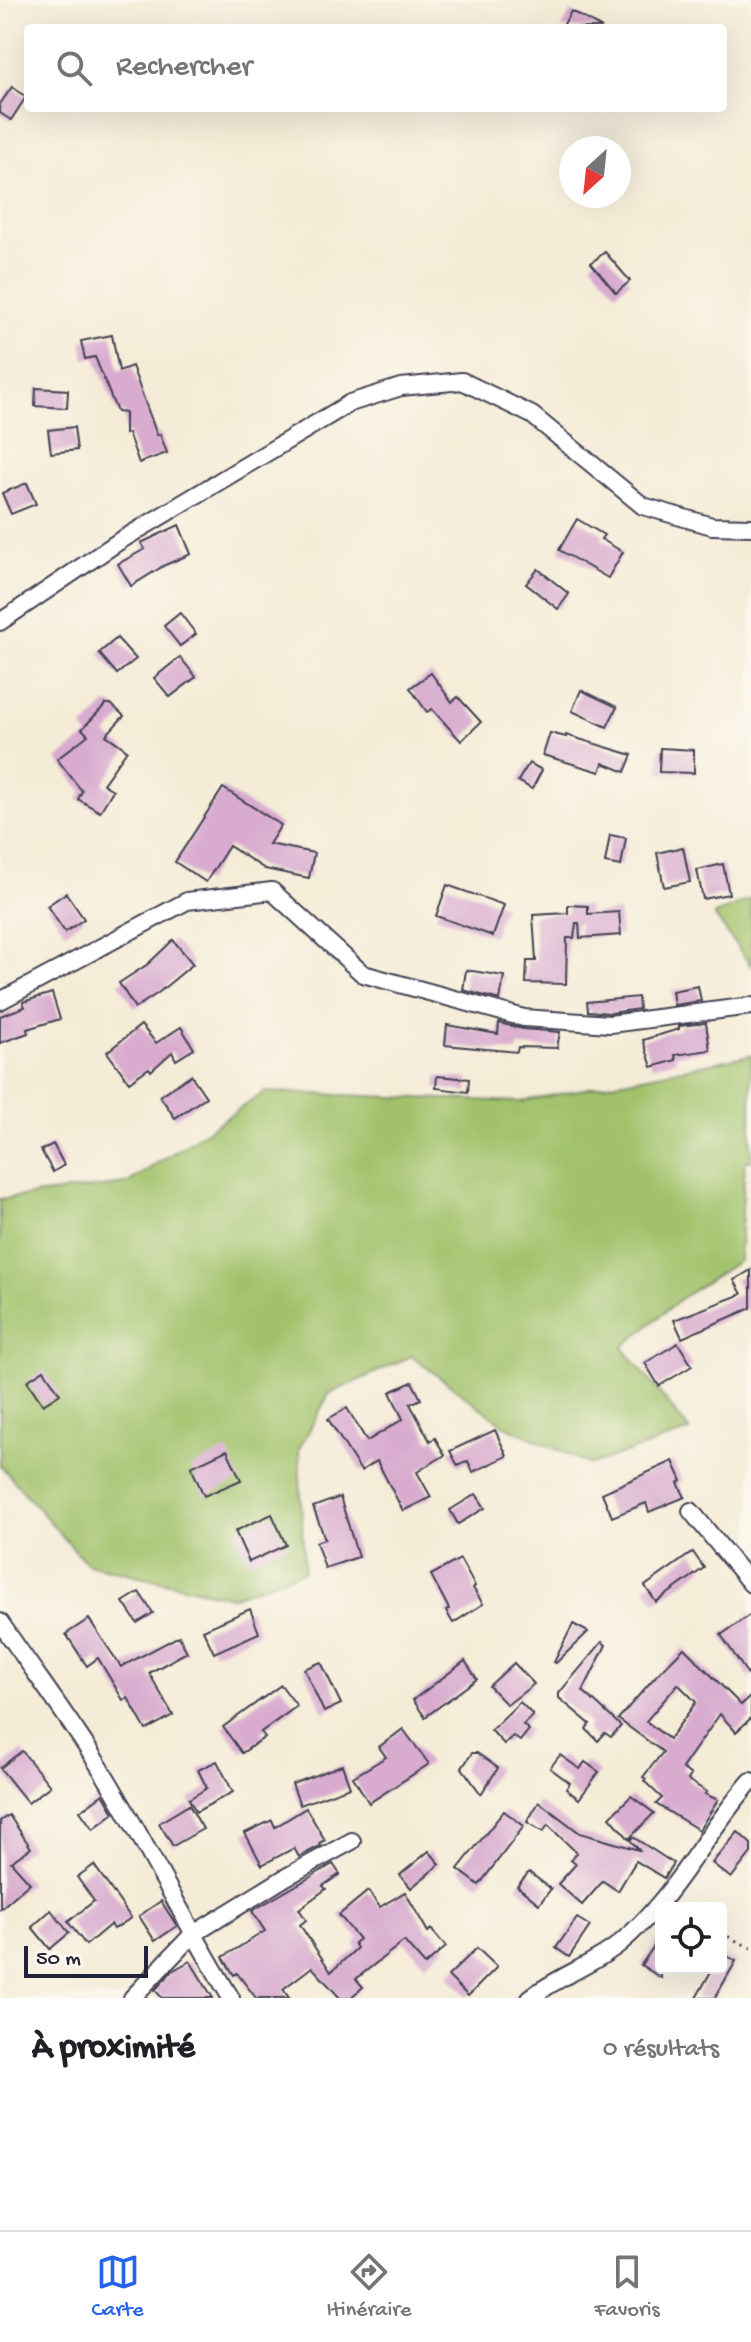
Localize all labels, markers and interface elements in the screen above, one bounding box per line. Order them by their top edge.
search box [24,24,727,112]
icon: search [52,46,96,90]
text: Rechercher [116,51,252,86]
north arrow [559,136,631,208]
map controls [655,1902,727,1974]
button: locate [655,1902,727,1974]
scale bar [24,1942,148,1978]
text: 50 m [36,1947,81,1973]
text: À proximité [32,2030,195,2070]
text: 0 résultats [603,2035,719,2066]
tab: Carte [91,2250,144,2324]
tab: Itinéraire [327,2250,411,2324]
tab: Favoris [594,2250,660,2324]

